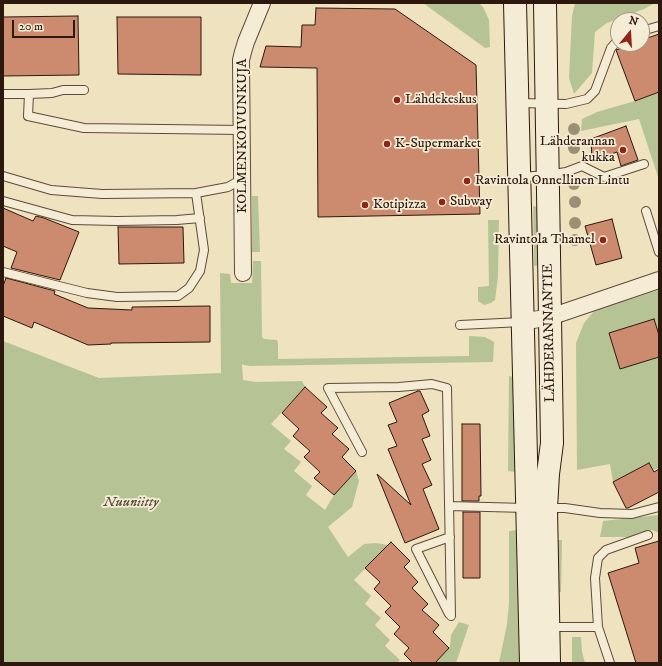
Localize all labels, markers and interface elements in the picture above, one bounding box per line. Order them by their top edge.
scale bar [14,12,77,38]
north arrow [610,12,650,52]
text: N [627,13,640,30]
text: 20 m [19,19,43,34]
street label: KOLMENKOIVUNKUJA [235,59,251,213]
place label: Lähdekeskus [405,92,477,108]
marker: Lähdekeskus [392,95,402,105]
place label: Lähderannan kukka [540,134,615,166]
place label: K-Supermarket [395,136,481,152]
marker: K-Supermarket [382,139,392,149]
marker: Lähderannan kukka [618,145,628,155]
place label: Ravintola Onnellinen Lintu [475,173,629,189]
marker: Ravintola Onnellinen Lintu [462,176,472,186]
place label: Subway [450,194,492,210]
place label: Kotipizza [373,197,426,213]
marker: Subway [437,197,447,207]
marker: Kotipizza [360,200,370,210]
place label: Ravintola Thamel [494,232,595,248]
marker: Ravintola Thamel [598,235,608,245]
street label: LÄHDERANNANTIE [540,263,560,403]
park label: Nuuniitty [104,495,158,511]

